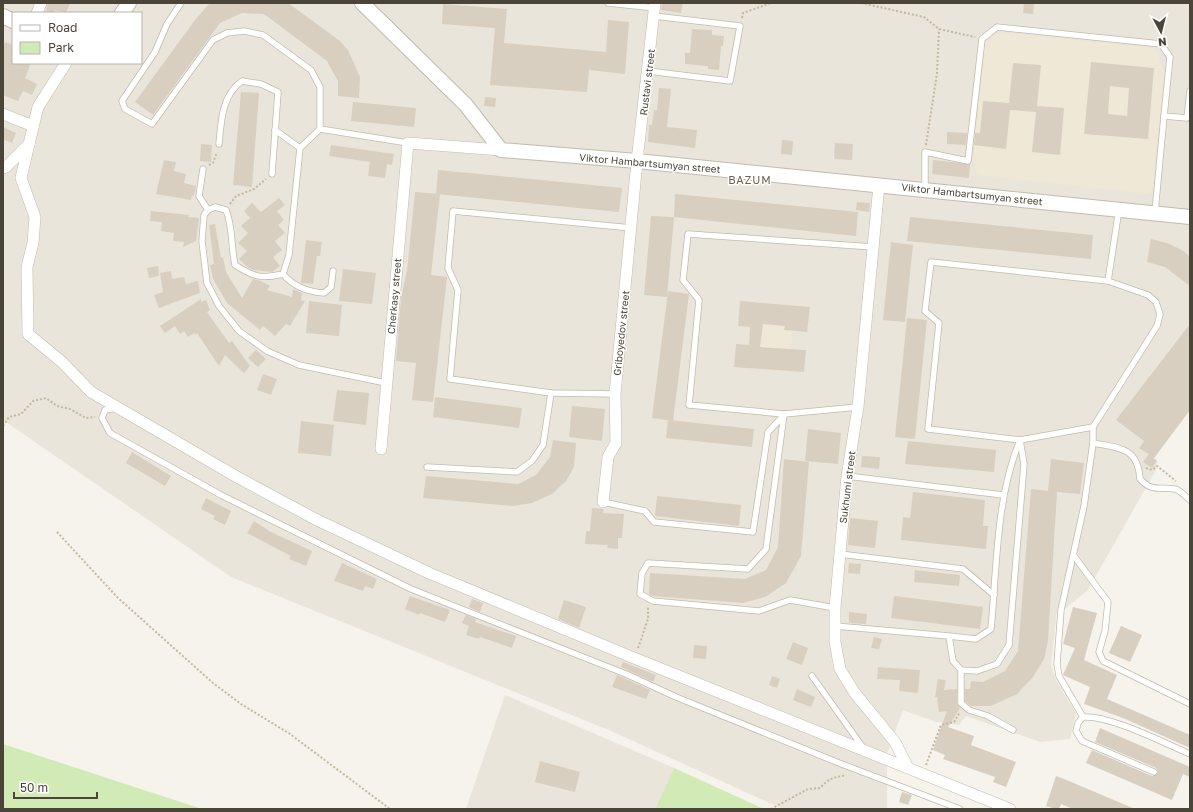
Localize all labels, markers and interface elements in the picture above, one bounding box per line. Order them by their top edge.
legend [12,12,142,64]
north arrow [1141,12,1181,52]
text: Road [48,20,77,35]
text: N [1157,35,1167,49]
text: Park [48,40,74,55]
street label: Rustavi street [637,48,657,116]
street label: Viktor Hambartsumyan street [579,151,721,175]
district label: BAZUM [728,173,772,186]
street label: Viktor Hambartsumyan street [901,181,1043,207]
street label: Cherkasy street [385,258,403,334]
street label: Griboyedov street [611,290,631,376]
street label: Sukhumi street [837,450,857,524]
scale bar [14,774,97,800]
text: 50 m [20,780,48,795]

